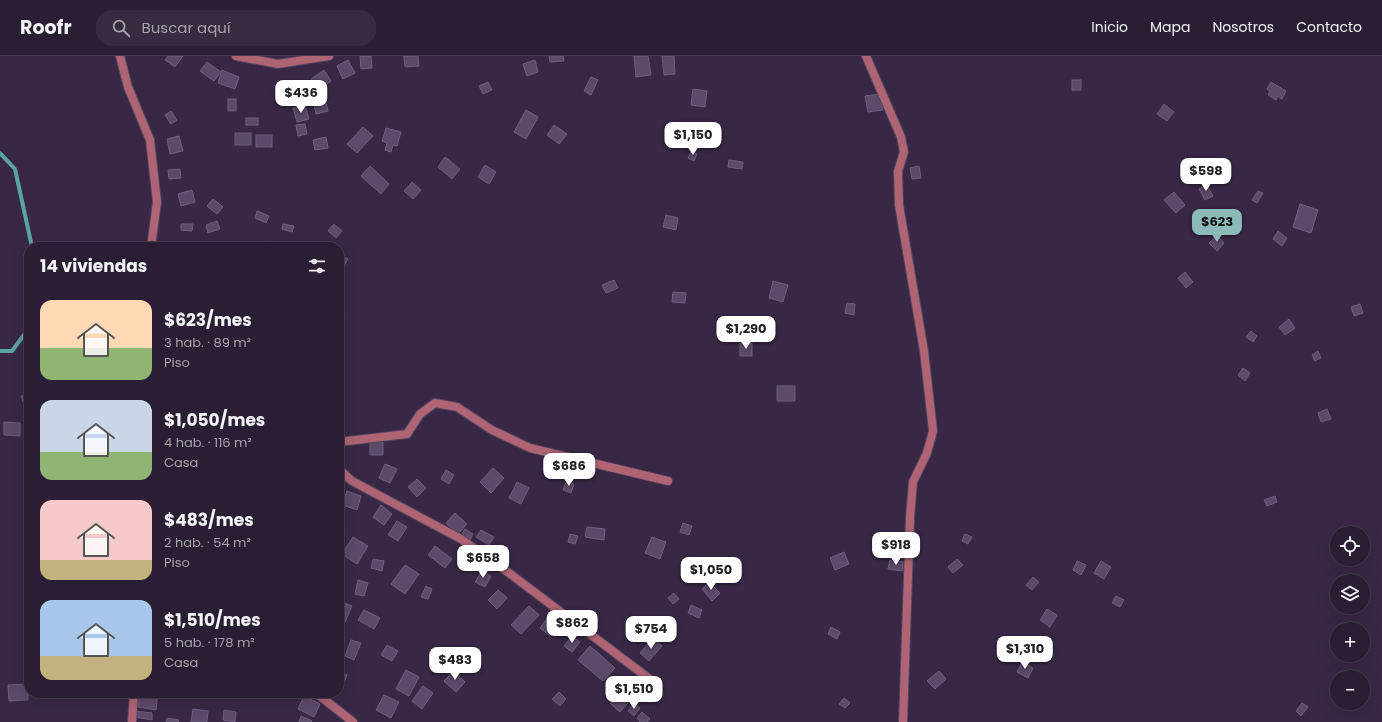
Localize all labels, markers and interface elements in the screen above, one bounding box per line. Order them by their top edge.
search box [96,10,376,46]
text: Roofr [20,14,72,41]
icon: search [110,17,132,39]
text: Buscar aquí [142,17,231,38]
text: Inicio [1091,17,1128,37]
text: Mapa [1150,17,1191,37]
text: Nosotros [1213,17,1274,37]
text: Contacto [1296,17,1362,37]
pin: $436 [277,80,325,114]
text: $436 [284,83,318,102]
pin: $1,150 [660,122,726,156]
text: $1,150 [674,125,713,144]
pin: $598 [1182,158,1230,192]
text: $598 [1189,161,1223,180]
pin: $623 [1193,209,1241,243]
text: $623 [1201,212,1233,231]
text: 14 viviendas [40,254,147,278]
icon: filters [306,255,328,277]
text: $623/mes [164,308,252,332]
icon: home [72,316,120,364]
pin: $1,290 [713,316,779,350]
text: $1,290 [725,319,767,338]
text: 3 hab. · 89 m² [164,333,251,352]
text: Piso [164,353,190,372]
text: $1,050/mes [164,408,265,432]
icon: home [72,416,120,464]
text: 4 hab. · 116 m² [164,433,252,452]
text: Casa [164,453,198,472]
pin: $686 [545,453,593,487]
text: $686 [552,456,586,475]
text: $483/mes [164,508,254,532]
icon: home [72,516,120,564]
map controls [1330,526,1370,710]
button: locate [1330,526,1370,566]
pin: $918 [872,532,920,566]
text: 2 hab. · 54 m² [164,533,251,552]
text: $918 [881,535,911,554]
pin: $658 [459,545,507,579]
text: $658 [466,548,500,567]
text: Piso [164,553,190,572]
pin: $1,050 [678,557,744,591]
text: $1,050 [690,560,732,579]
button: layers [1330,574,1370,614]
text: $1,510/mes [164,608,261,632]
pin: $862 [548,610,596,644]
text: $862 [556,613,588,632]
icon: home [72,616,120,664]
pin: $754 [627,616,675,650]
text: $754 [635,619,667,638]
button: + [1330,622,1370,662]
text: 5 hab. · 178 m² [164,633,255,652]
pin: $1,310 [992,636,1058,670]
text: $1,310 [1006,639,1044,658]
pin: $483 [431,647,479,681]
text: $483 [438,650,472,669]
text: Casa [164,653,198,672]
button: − [1330,670,1370,710]
pin: $1,510 [601,676,667,710]
text: $1,510 [615,679,654,698]

